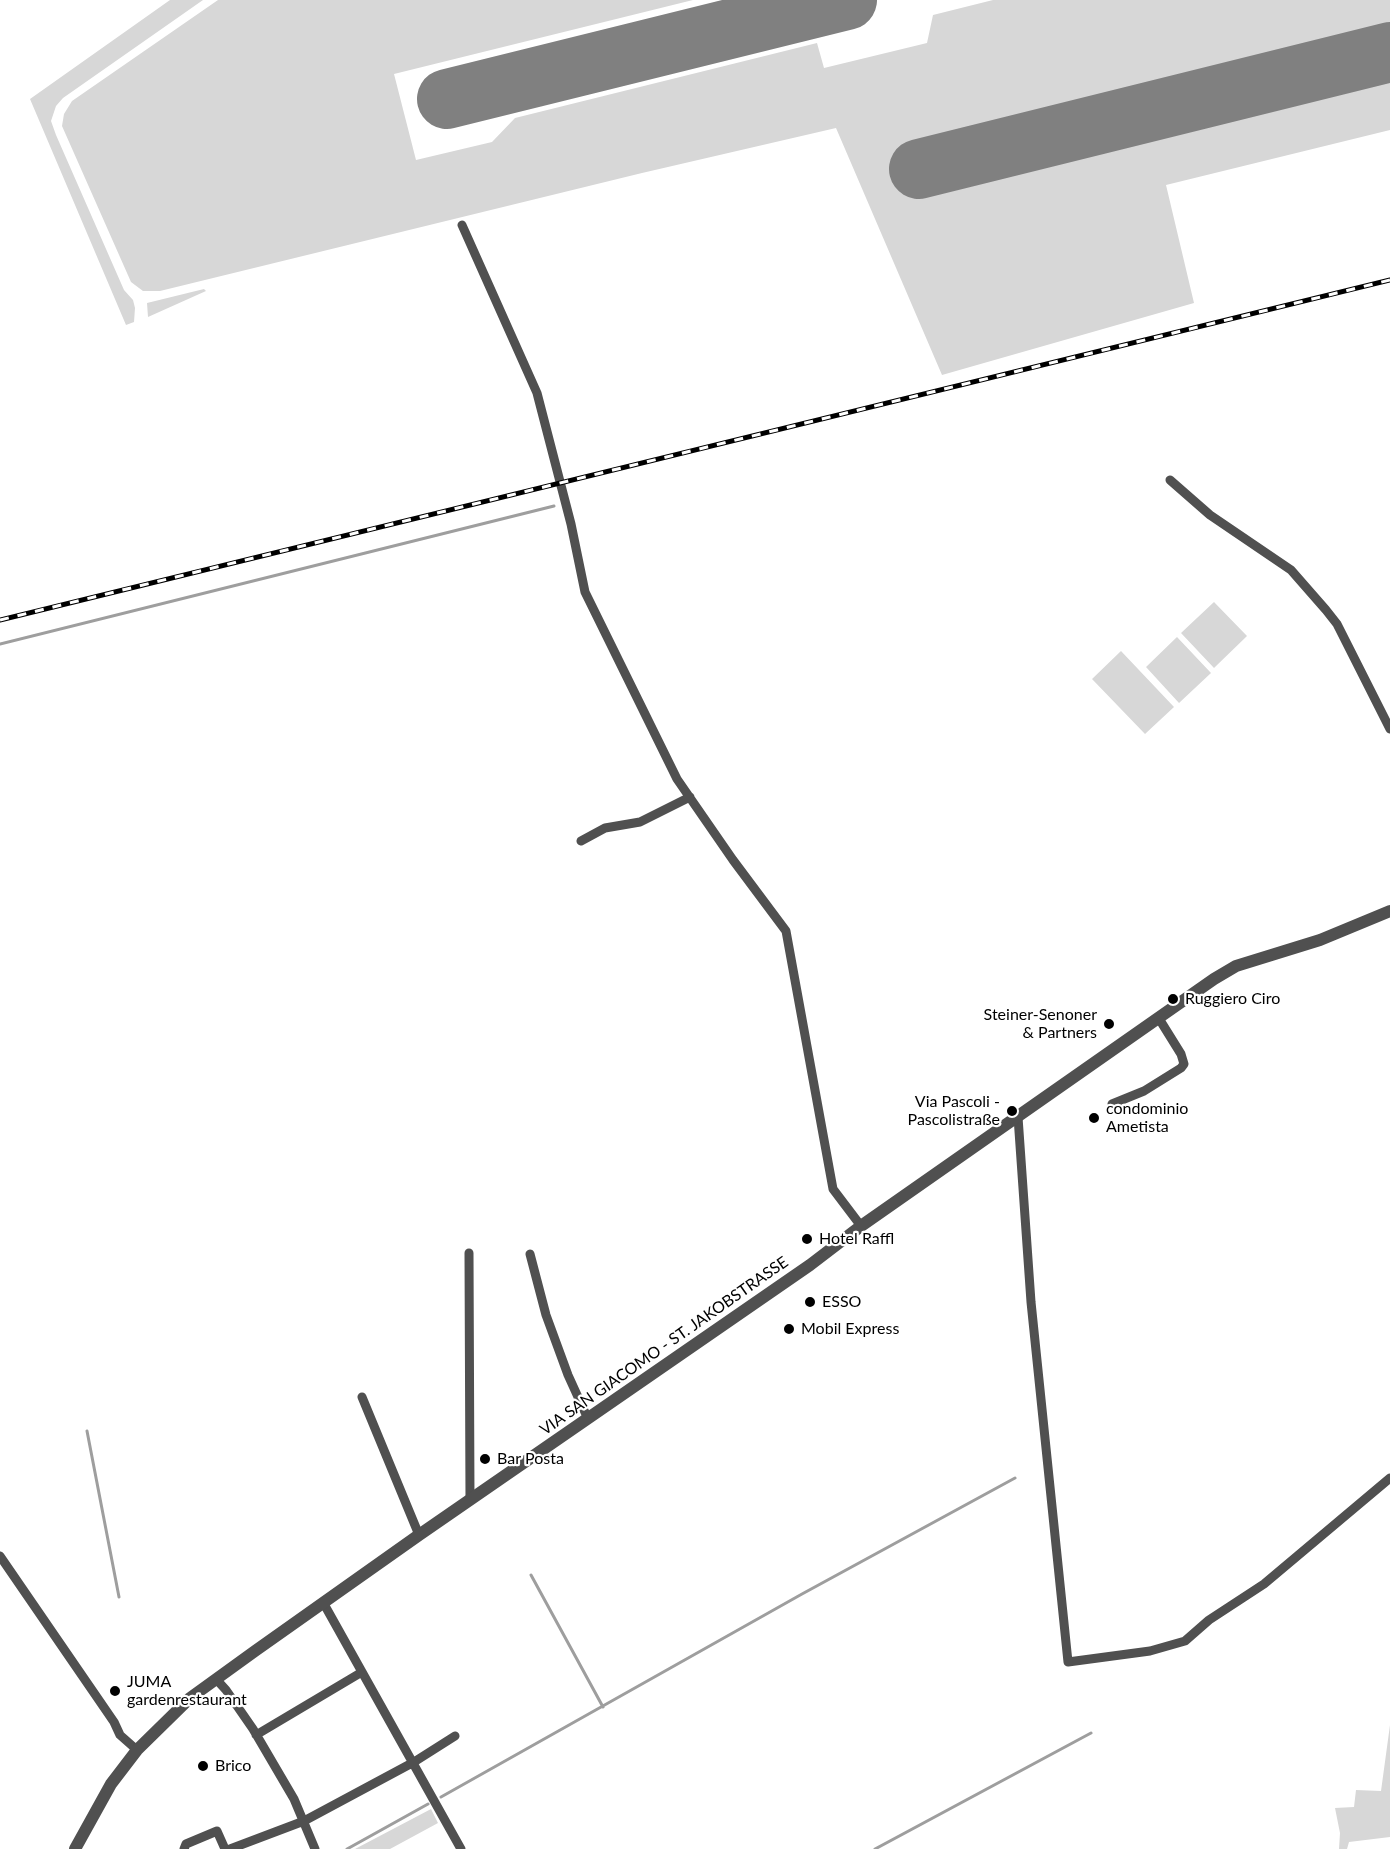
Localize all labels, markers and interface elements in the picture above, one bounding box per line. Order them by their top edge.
place label: Ruggiero Ciro [1185,989,1280,1009]
marker: Ruggiero Ciro [1166,992,1180,1006]
place label: Steiner-Senoner & Partners [984,1005,1097,1043]
marker: Steiner-Senoner & Partners [1102,1017,1116,1031]
place label: Via Pascoli - Pascolistraße [908,1092,1000,1130]
place label: condominio Ametista [1106,1099,1188,1137]
marker: Via Pascoli - Pascolistraße [1005,1104,1019,1118]
marker: condominio Ametista [1087,1111,1101,1125]
place label: Hotel Raffl [819,1229,894,1249]
marker: Hotel Raffl [800,1232,814,1246]
street label: VIA SAN GIACOMO - ST. JAKOBSTRASSE [536,1253,792,1439]
place label: ESSO [822,1292,861,1312]
marker: ESSO [803,1295,817,1309]
place label: Mobil Express [801,1319,899,1339]
marker: Mobil Express [782,1322,796,1336]
place label: Bar Posta [497,1449,564,1469]
marker: Bar Posta [478,1452,492,1466]
place label: JUMA gardenrestaurant [127,1672,247,1710]
marker: JUMA gardenrestaurant [108,1684,122,1698]
place label: Brico [215,1756,251,1776]
marker: Brico [196,1759,210,1773]

